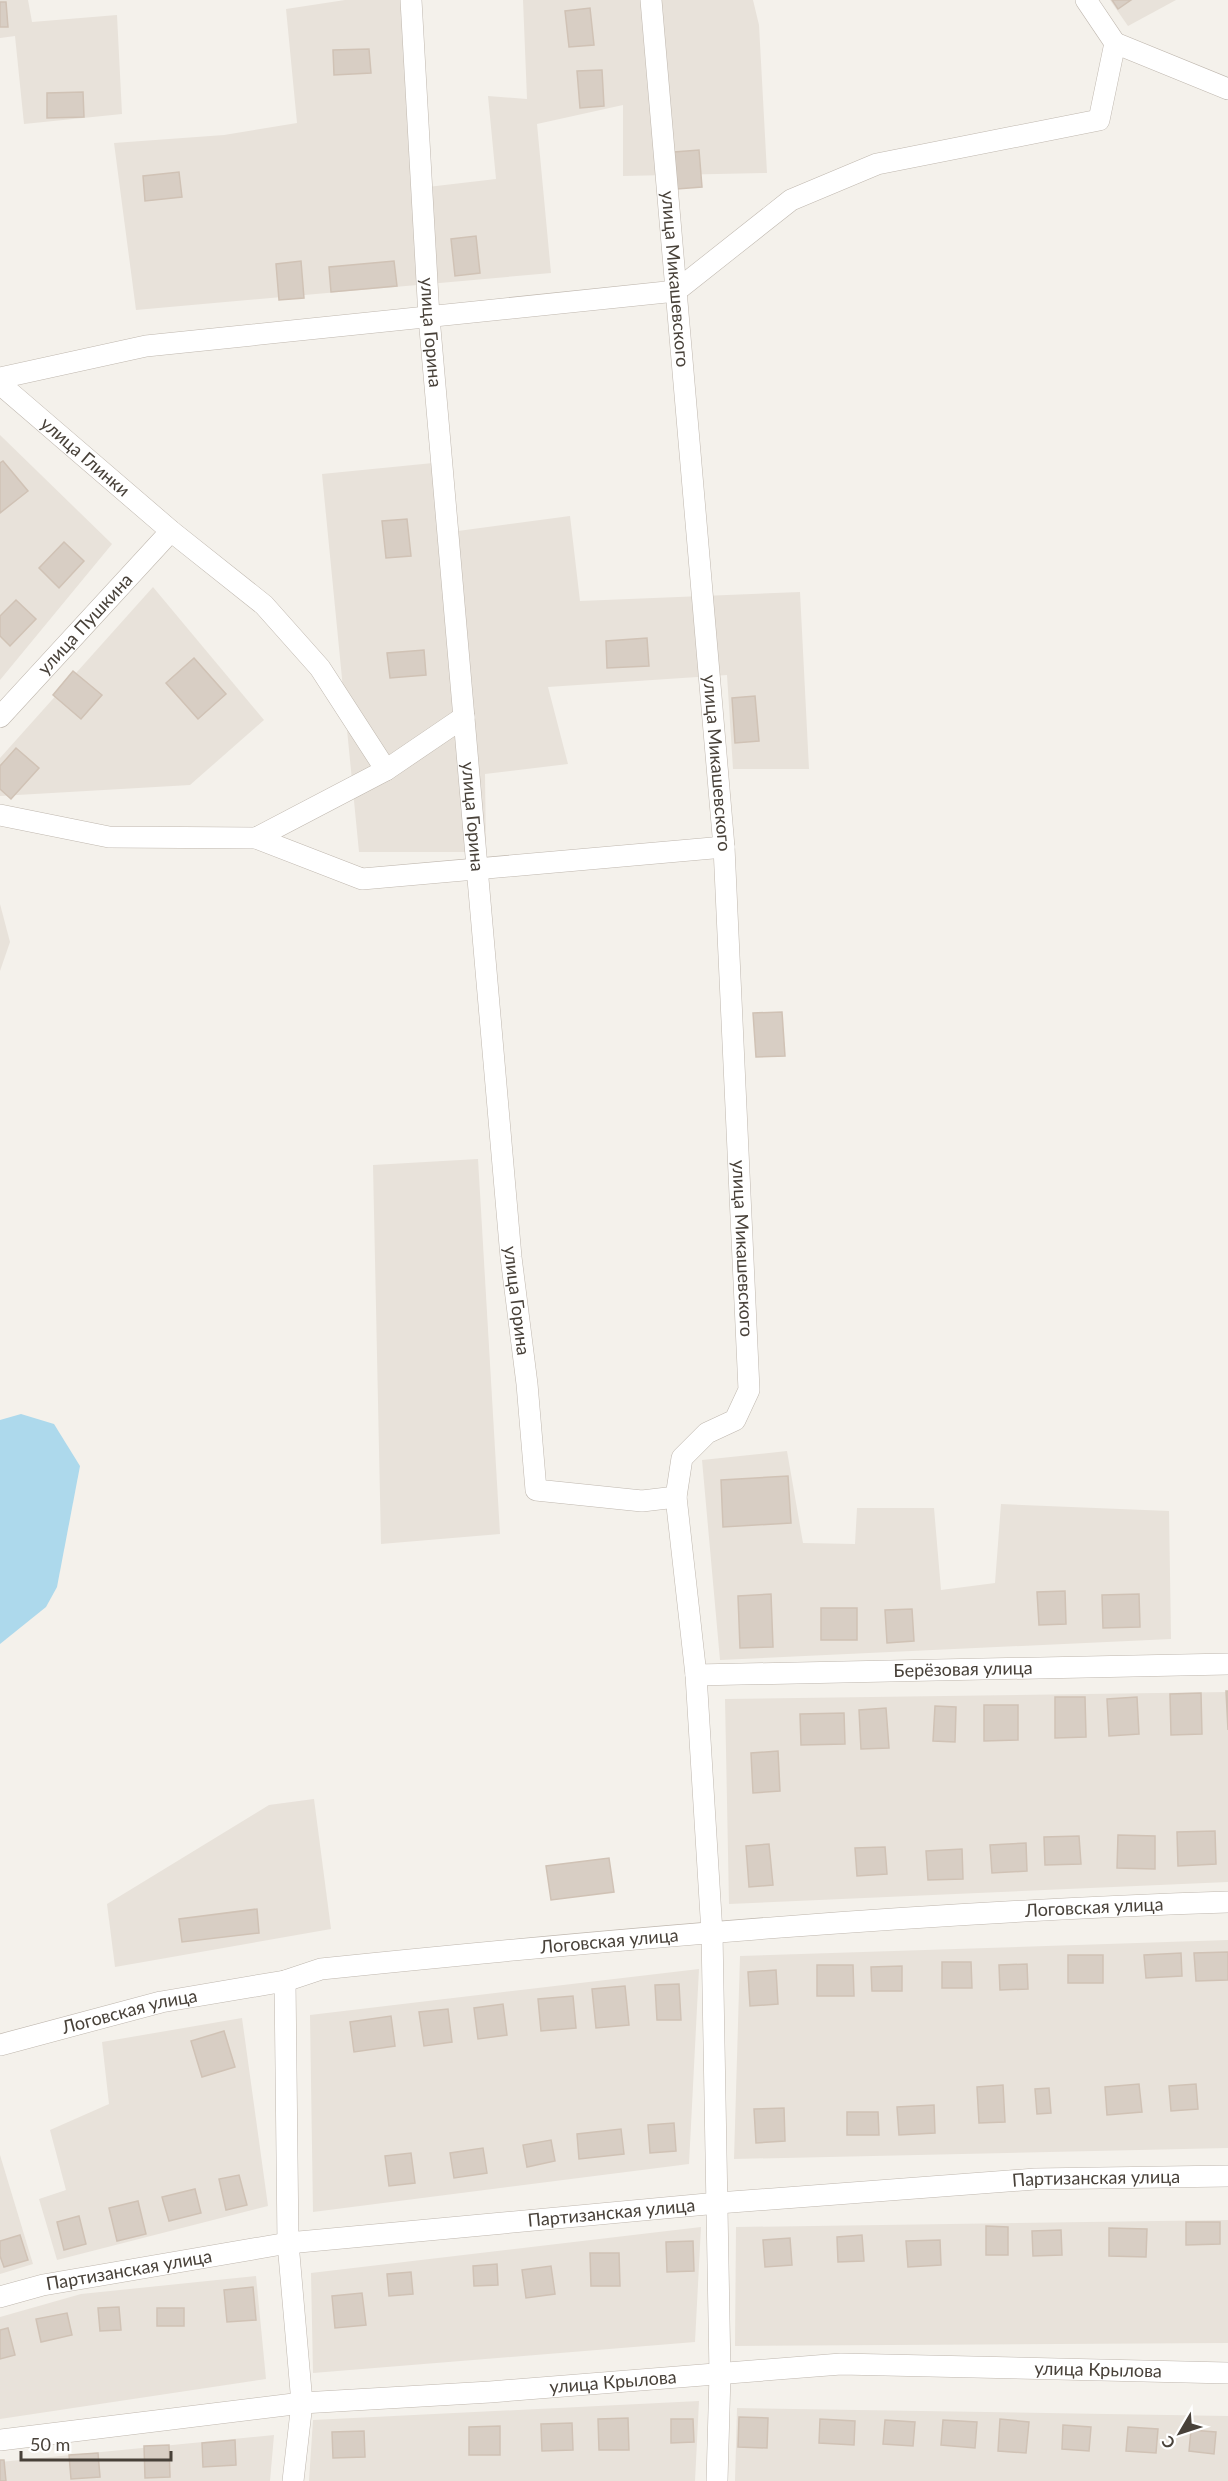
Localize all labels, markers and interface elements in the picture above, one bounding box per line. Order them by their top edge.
street label: улица Микашевского [657,190,695,368]
street label: улица Горина [417,277,447,388]
street label: улица Глинки [36,412,135,501]
street label: улица Пушкина [33,568,137,679]
street label: улица Микашевского [699,674,736,852]
street label: улица Горина [458,761,489,872]
street label: улица Микашевского [728,1159,759,1337]
street label: улица Горина [500,1245,535,1356]
street label: Берёзовая улица [893,1656,1033,1681]
street label: Логовская улица [1023,1892,1164,1921]
street label: Логовская улица [538,1923,679,1958]
street label: Логовская улица [58,1984,199,2038]
street label: Партизанская улица [1011,2165,1180,2191]
street label: Партизанская улица [527,2193,696,2231]
street label: Партизанская улица [44,2244,214,2294]
street label: улица Крылова [1034,2357,1162,2381]
street label: улица Крылова [549,2365,677,2397]
north arrow [1150,2403,1210,2463]
scale bar [21,2424,171,2462]
text: С [1157,2432,1179,2453]
text: 50 m [30,2433,70,2455]

